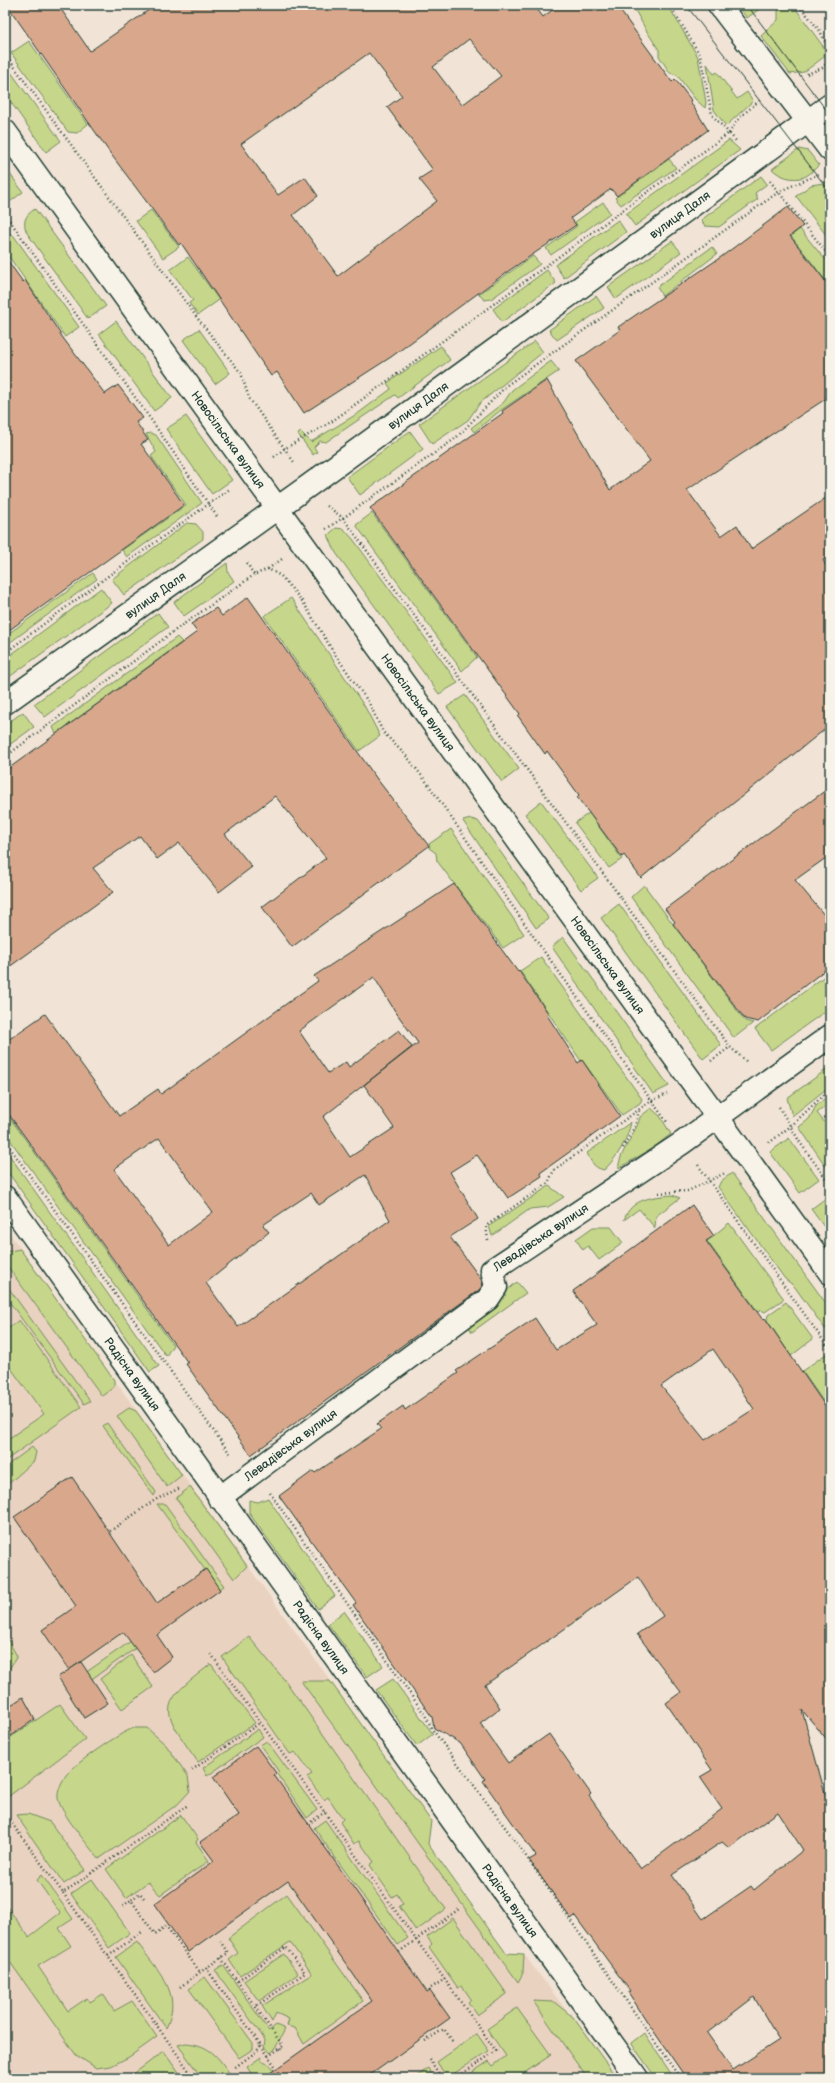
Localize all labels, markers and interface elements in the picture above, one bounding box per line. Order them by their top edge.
street label: вулиця Даля [647,187,713,242]
street label: вулиця Даля [385,378,452,433]
street label: Новосільська вулиця [188,388,269,492]
street label: вулиця Даля [122,568,189,622]
street label: Новосільська вулиця [378,651,458,754]
street label: Новосільська вулиця [567,913,648,1017]
street label: Левадівська вулиця [489,1200,592,1275]
street label: Радісна вулиця [101,1334,164,1414]
street label: Левадівська вулиця [240,1406,340,1485]
street label: Радісна вулиця [289,1598,353,1677]
street label: Радісна вулиця [478,1861,541,1941]

